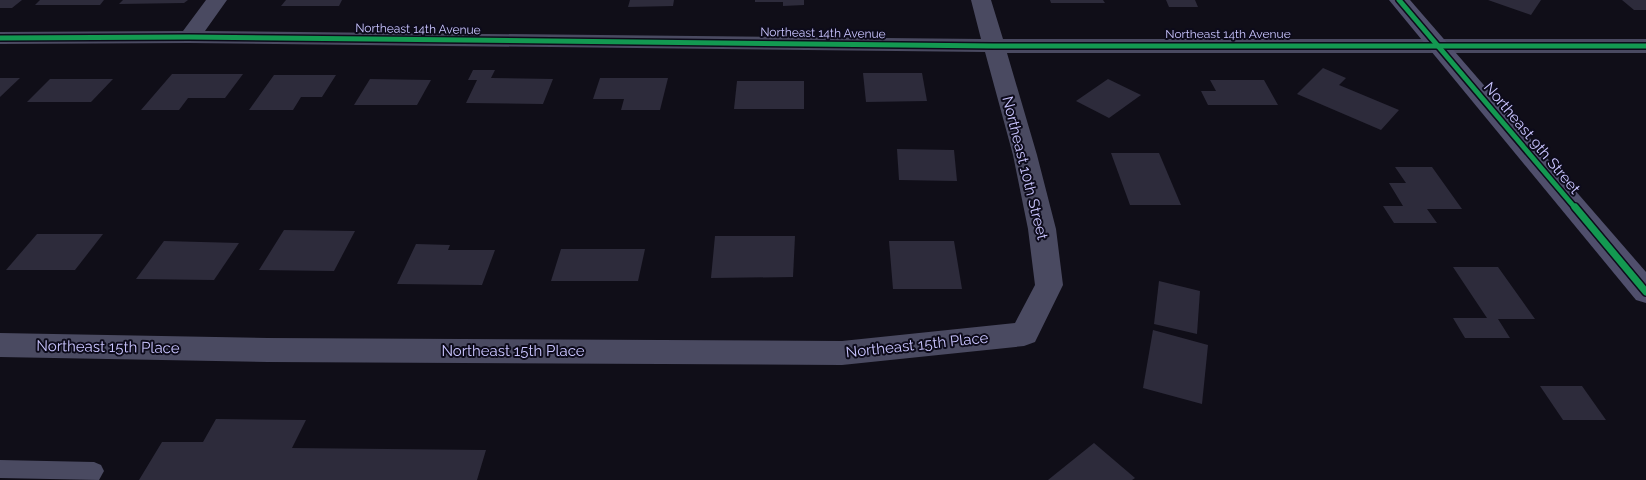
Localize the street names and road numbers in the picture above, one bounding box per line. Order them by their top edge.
street label: Northeast 14th Avenue [355,21,481,37]
street label: Northeast 14th Avenue [760,25,886,41]
street label: Northeast 14th Avenue [1165,27,1291,41]
street label: Northeast 9th Street [1480,78,1584,198]
street label: Northeast 10th Street [998,94,1052,242]
street label: Northeast 15th Place [845,329,989,361]
street label: Northeast 15th Place [36,337,180,357]
street label: Northeast 15th Place [441,342,585,360]

